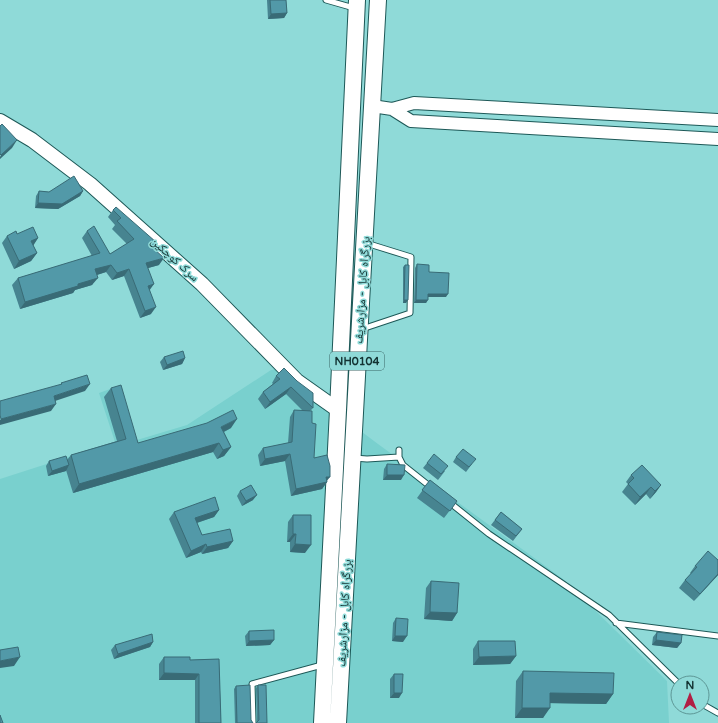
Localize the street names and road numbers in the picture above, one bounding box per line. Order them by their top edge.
street label: سرک کوچکین [148,234,202,284]
street label: بزرگراه کابل - مزارشریف [351,236,373,344]
road number: NH0104 [330,352,384,370]
street label: بزرگراه کابل - مزارشریف [334,559,354,667]

